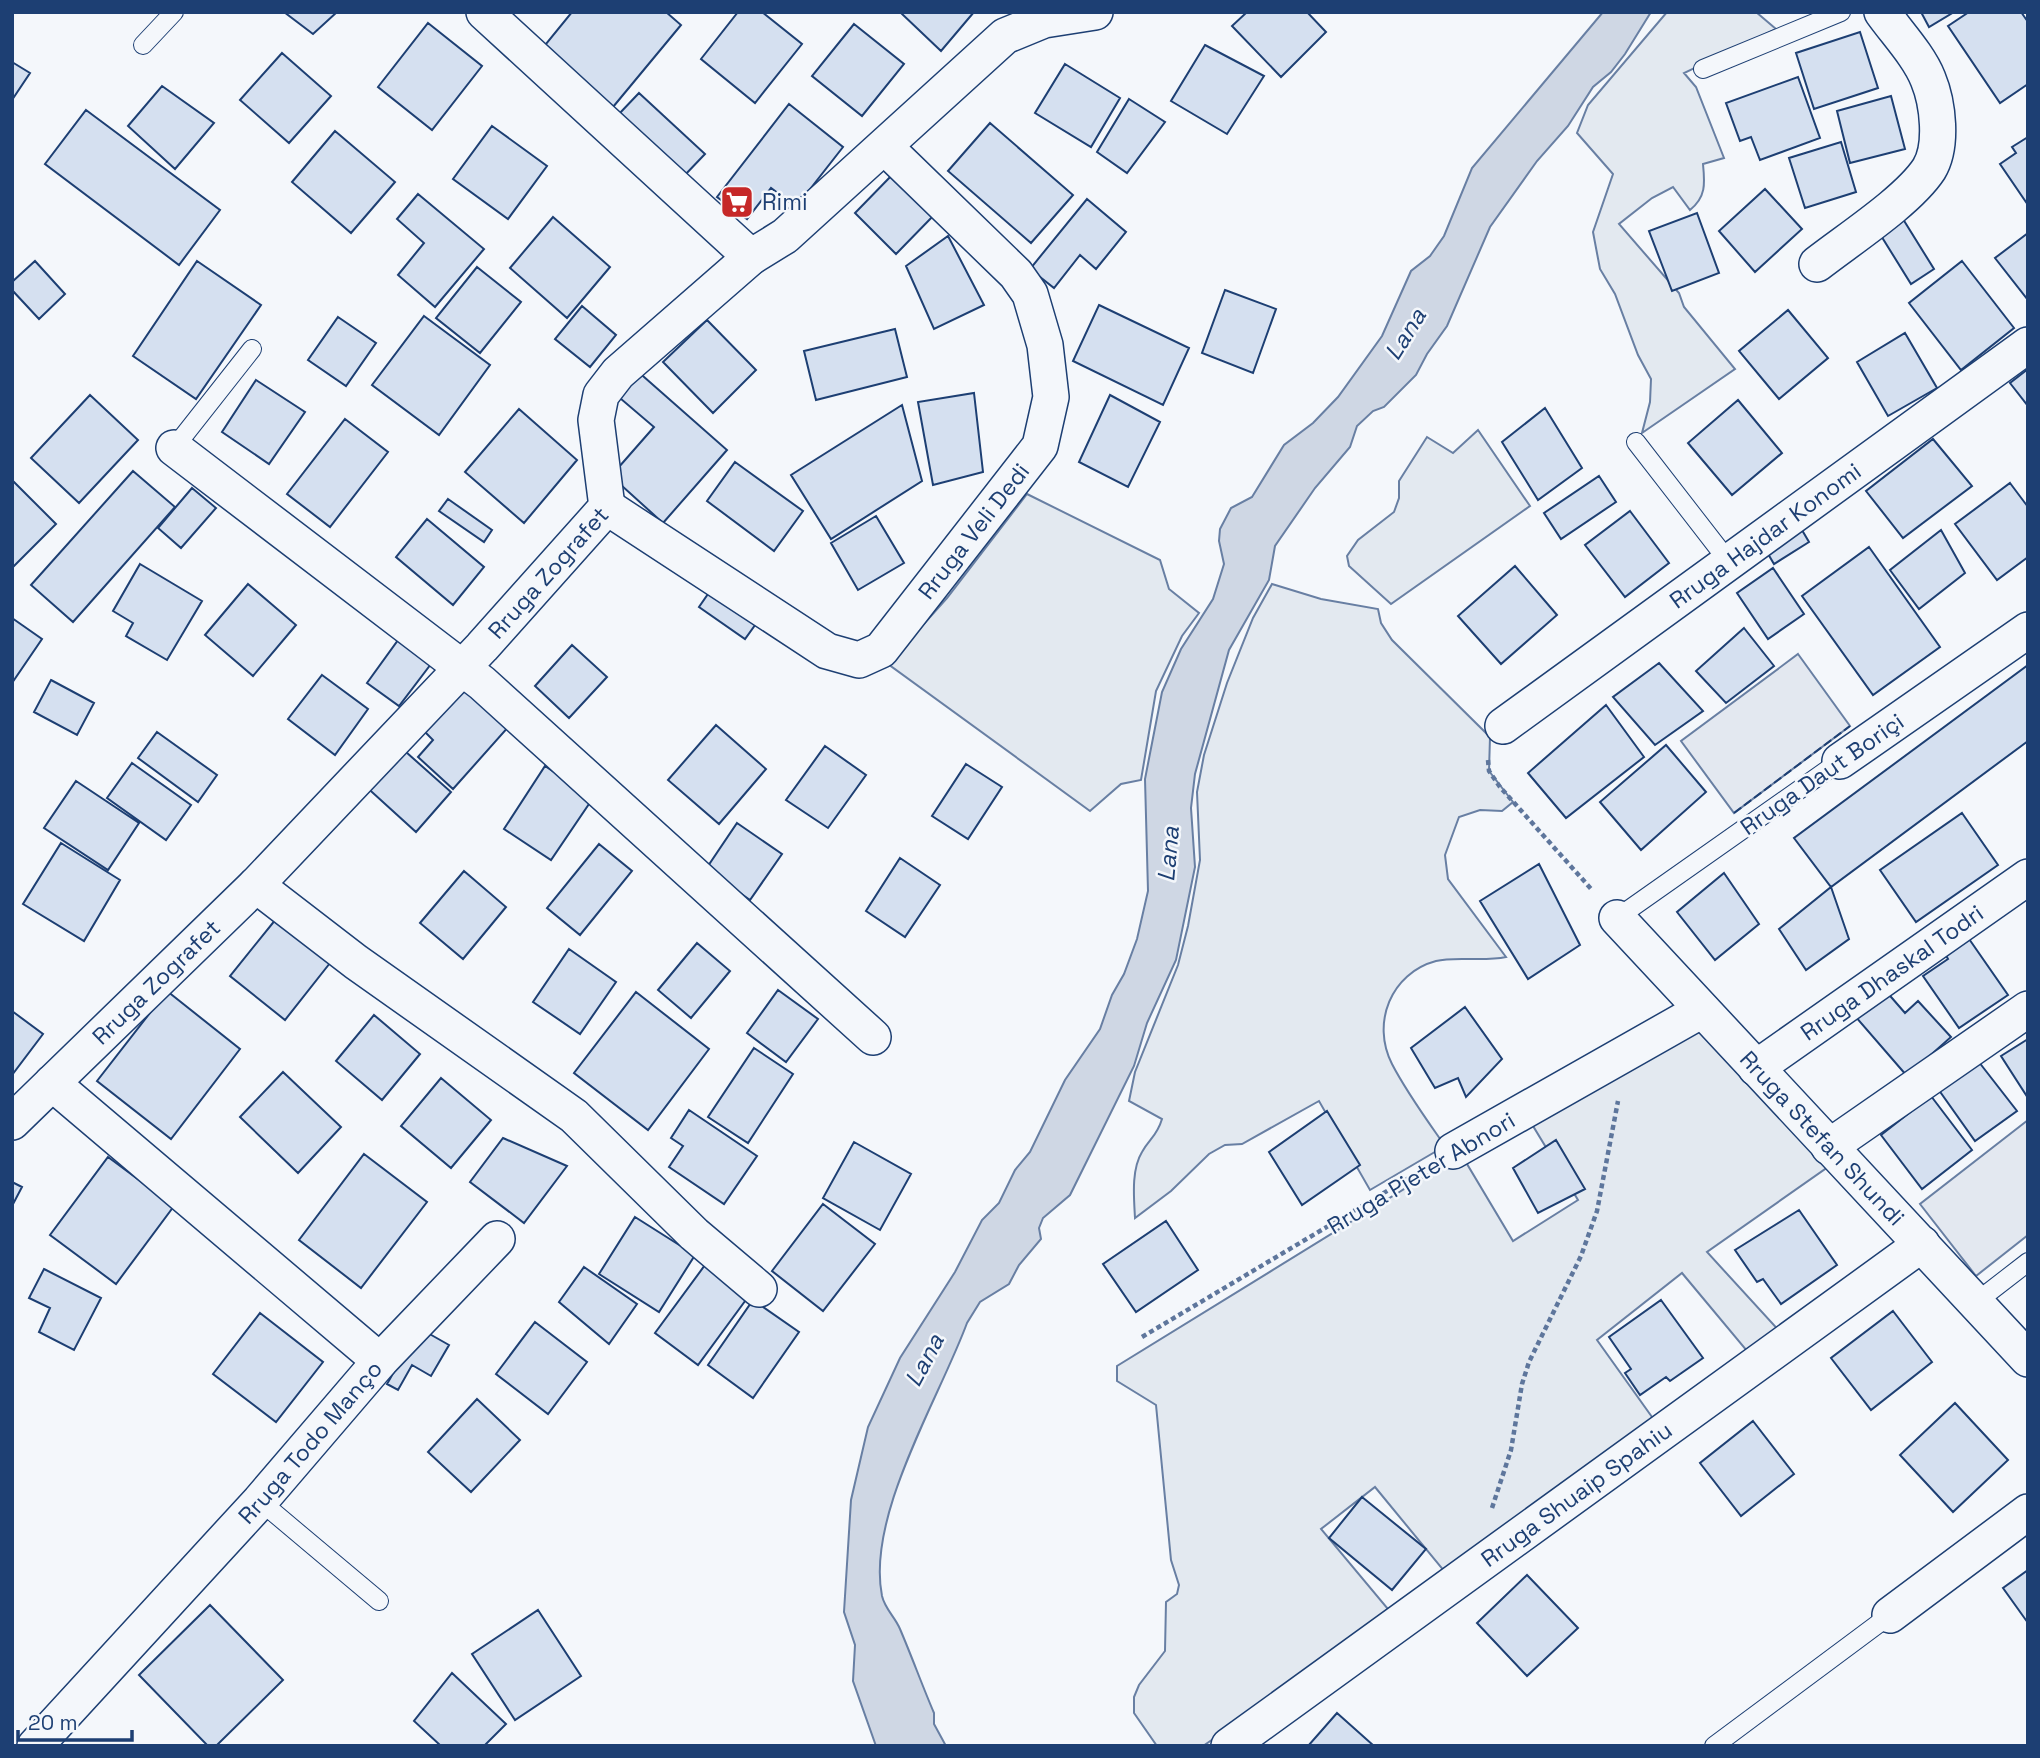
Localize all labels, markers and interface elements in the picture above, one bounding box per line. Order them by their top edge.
supermarket icon: Rimi [718,183,756,221]
place label: Rimi [762,187,808,217]
water label: Lana [1377,302,1433,366]
street label: Rruga Hajdar Konomi [1664,456,1867,615]
street label: Rruga Veli Dedi [911,457,1036,605]
street label: Rruga Zografet [481,500,615,645]
street label: Rruga Daut Boriçi [1734,706,1910,842]
water label: Lana [1150,825,1186,883]
street label: Rruga Dhaskal Todri [1795,898,1989,1047]
street label: Rruga Zografet [86,913,227,1051]
street label: Rruga Stefan Shundi [1733,1044,1911,1232]
street label: Rruga Pjeter Abnori [1322,1105,1520,1241]
water label: Lana [897,1328,951,1392]
street label: Rruga Todo Manço [232,1354,389,1530]
street label: Rruga Shuaip Spahiu [1475,1415,1678,1574]
scale bar [18,1698,131,1742]
text: 20 m [28,1709,78,1736]

